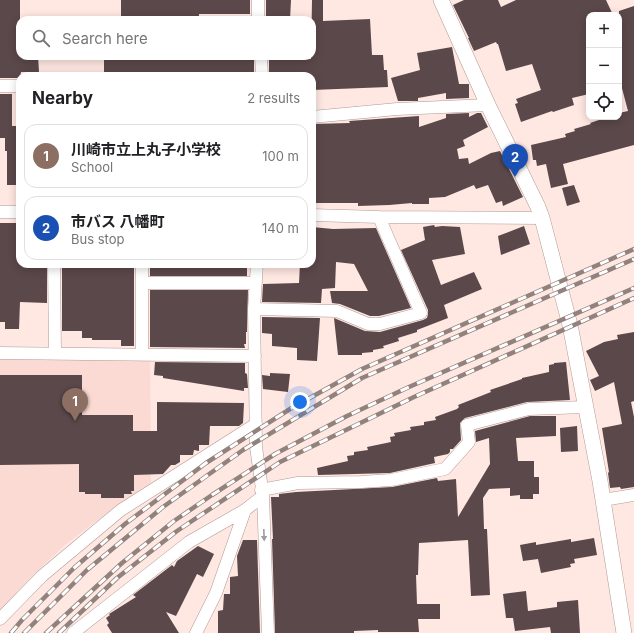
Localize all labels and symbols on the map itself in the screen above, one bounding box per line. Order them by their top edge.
pin: 2 [502,144,528,177]
pin: 1 [62,388,88,421]
your location [290,392,310,412]
one-way arrow [261,529,267,542]

